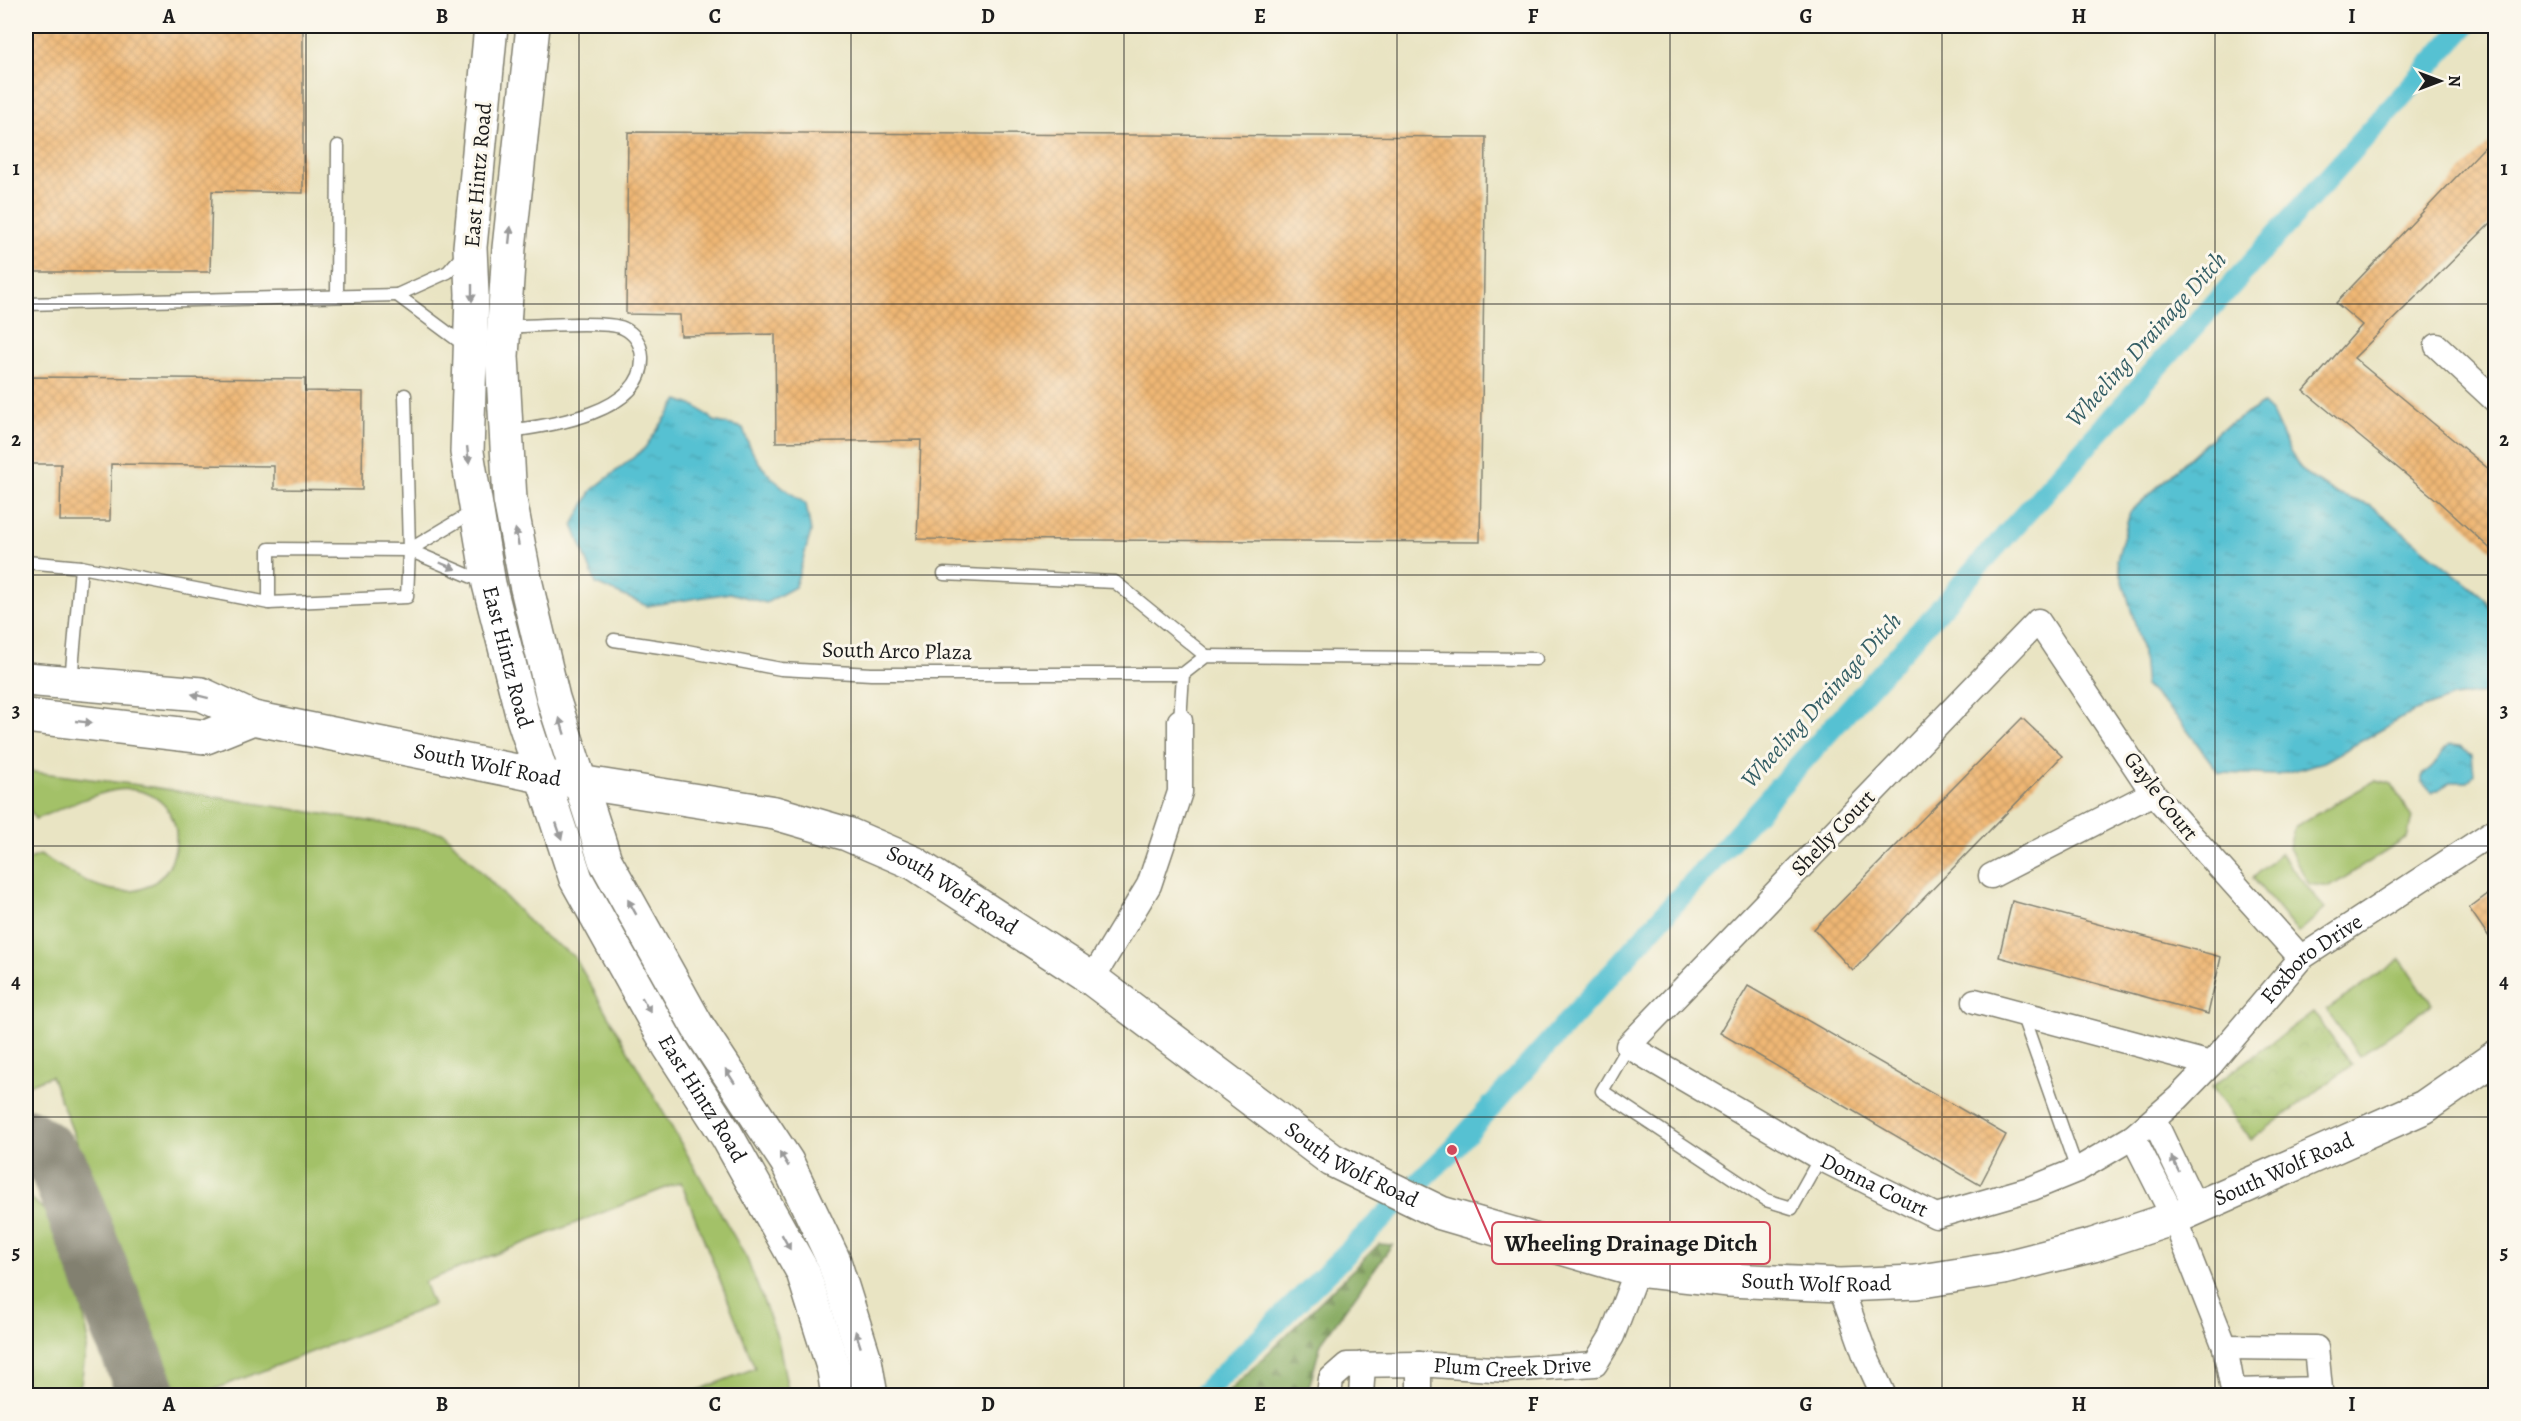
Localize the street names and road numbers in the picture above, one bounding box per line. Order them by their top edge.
street label: East Hintz Road [457,101,499,249]
street label: East Hintz Road [475,583,540,732]
street label: South Arco Plaza [822,635,973,667]
street label: South Wolf Road [411,736,564,794]
street label: Gayle Court [2117,745,2205,847]
street label: Shelly Court [1784,783,1882,883]
street label: South Wolf Road [882,838,1024,942]
street label: Foxboro Drive [2253,907,2368,1010]
street label: East Hintz Road [651,1029,754,1168]
street label: South Wolf Road [1278,1114,1424,1215]
street label: South Wolf Road [2209,1125,2358,1214]
street label: Donna Court [1815,1146,1933,1225]
street label: South Wolf Road [1741,1266,1892,1300]
street label: Plum Creek Drive [1433,1349,1592,1385]

